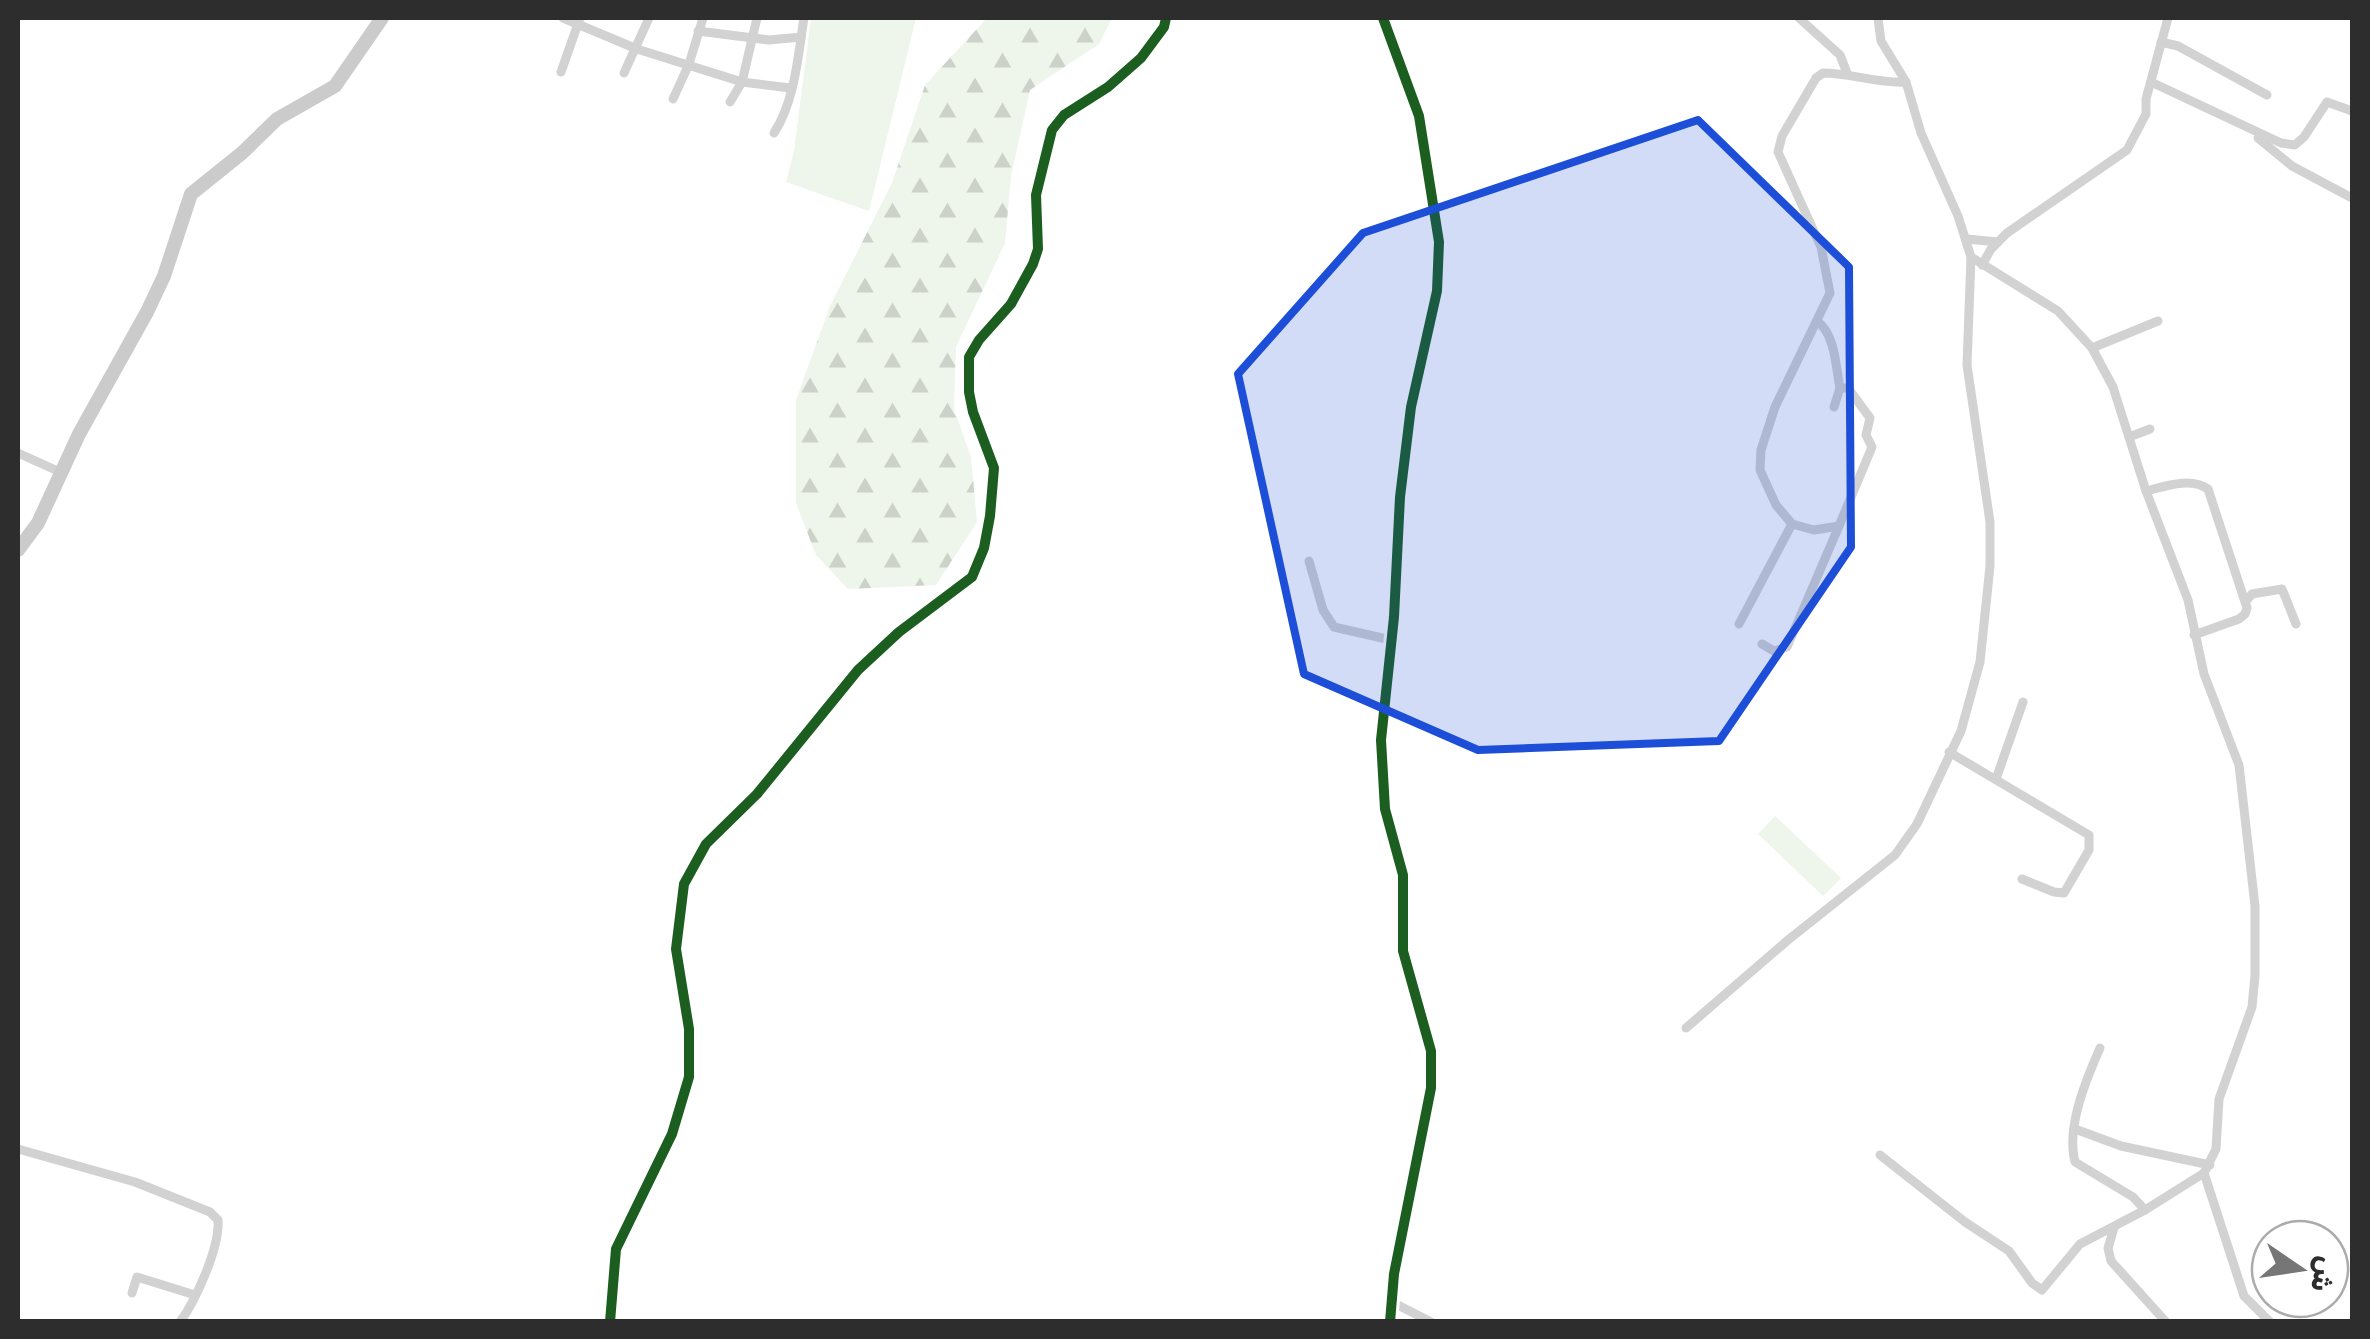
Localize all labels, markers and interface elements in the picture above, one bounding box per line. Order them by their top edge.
north arrow [2250,1219,2350,1319]
text: ش [2304,1254,2344,1296]

